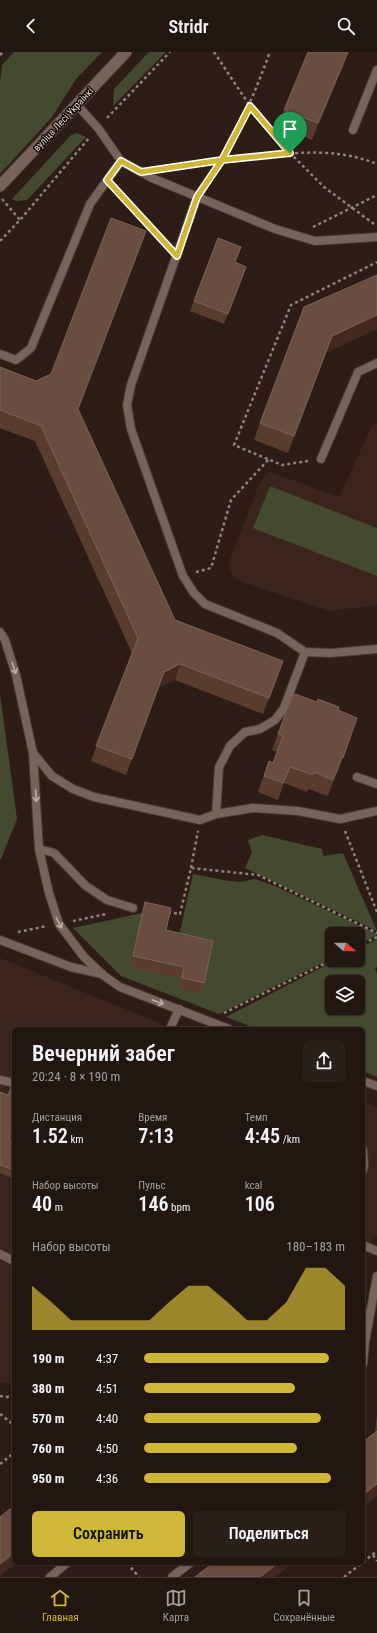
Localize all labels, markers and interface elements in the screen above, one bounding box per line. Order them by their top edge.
icon: back [20,15,42,37]
icon: search [335,15,357,37]
text: Stridr [168,16,209,37]
street label: вуліца Лесі Украінкі [31,85,96,153]
pin [273,112,307,153]
icon: arrive [279,118,301,140]
one-way arrow [11,662,18,675]
one-way arrow [32,789,39,802]
one-way arrow [56,917,63,929]
north arrow [325,927,365,967]
map controls [325,927,365,1015]
button: layers [325,975,365,1015]
one-way arrow [152,998,164,1006]
button: share [303,1040,345,1082]
text: Вечерний забег [32,1041,175,1066]
text: 20:24 · 8 × 190 m [32,1069,120,1084]
text: Дистанция [32,1111,82,1124]
text: Время [138,1111,167,1124]
text: Темп [245,1111,268,1124]
text: 1.52 [32,1124,68,1148]
text: 7:13 [138,1124,174,1148]
text: 4:45 [245,1124,280,1148]
text: km [68,1133,84,1146]
text: /km [280,1133,300,1146]
text: Набор высоты [32,1179,99,1192]
text: Пульс [138,1179,165,1192]
text: kcal [245,1179,262,1192]
text: 40 [32,1192,52,1216]
text: 146 [138,1192,169,1216]
text: 106 [245,1192,275,1216]
text: m [52,1201,63,1214]
text: bpm [169,1201,190,1214]
text: Набор высоты [32,1239,111,1254]
text: 180–183 m [286,1239,345,1254]
text: 190 m [32,1351,64,1366]
text: 4:37 [96,1351,118,1366]
text: 380 m [32,1381,64,1396]
text: 4:51 [96,1381,118,1396]
text: 570 m [32,1411,64,1426]
text: 4:40 [96,1411,118,1426]
text: 760 m [32,1441,64,1456]
text: 4:50 [96,1441,118,1456]
text: 950 m [32,1471,64,1486]
text: 4:36 [96,1471,118,1486]
button: Сохранить [32,1511,185,1557]
button: Поделиться [193,1511,345,1557]
tab: Главная [42,1587,79,1624]
tab: Карта [163,1587,189,1624]
tab: Сохранённые [273,1587,335,1624]

